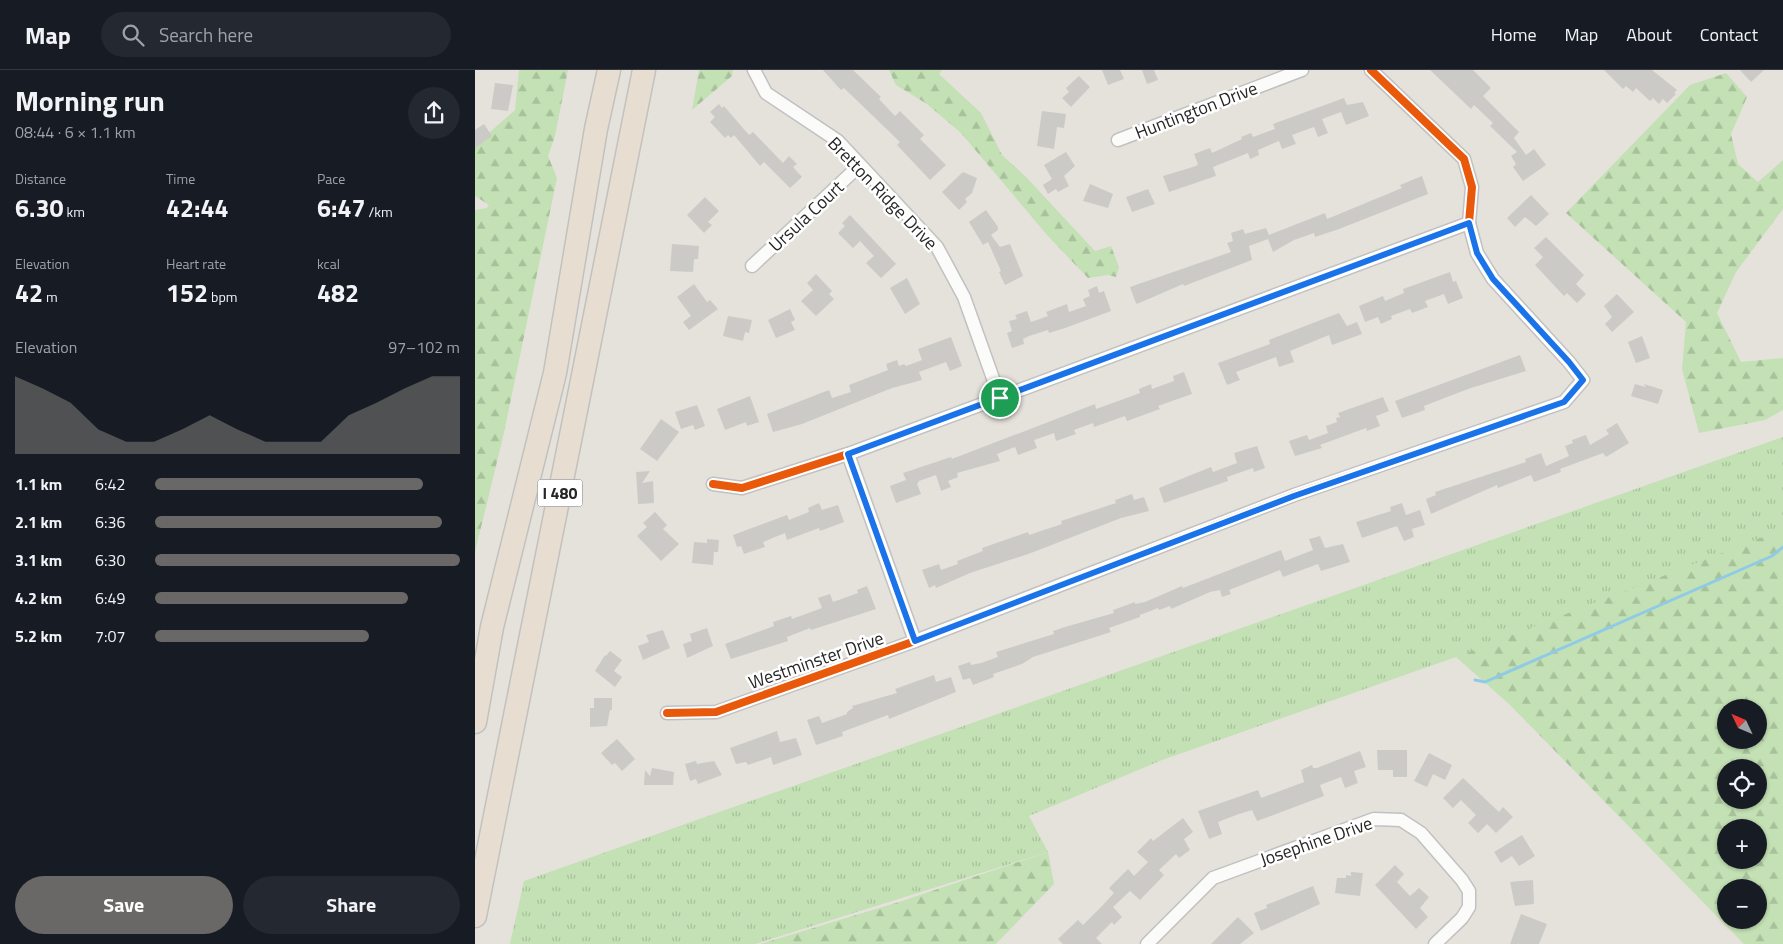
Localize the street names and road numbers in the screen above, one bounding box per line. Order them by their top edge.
street label: Huntington Drive [1131,74,1261,146]
street label: Bretton Ridge Drive [822,130,944,256]
street label: Ursula Court [762,174,850,258]
road number: I 480 [537,479,583,506]
street label: Westminster Drive [745,624,887,696]
street label: Josephine Drive [1256,809,1376,873]

